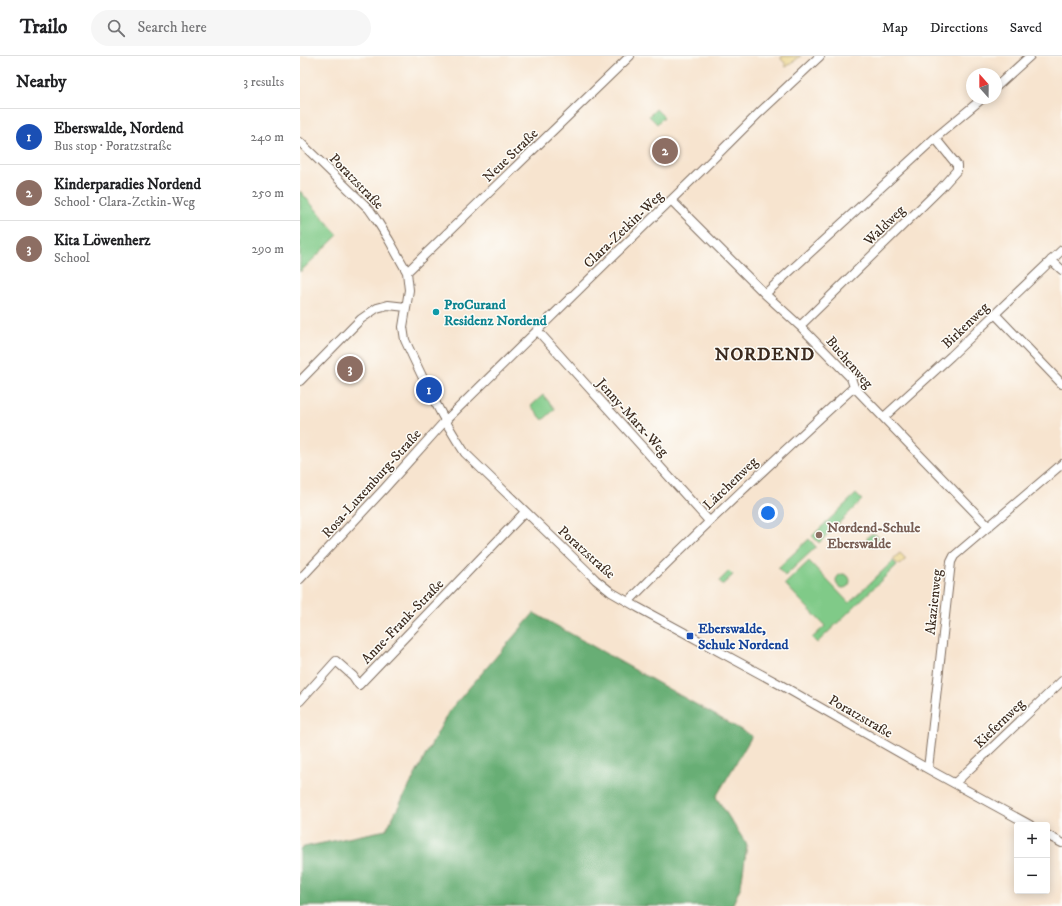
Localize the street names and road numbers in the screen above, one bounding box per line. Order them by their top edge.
street label: Neue Straße [479,125,542,186]
street label: Poratzstraße [325,150,388,214]
street label: Clara-Zetkin-Weg [580,187,667,272]
street label: Waldweg [860,202,909,250]
street label: Birkenweg [938,299,993,353]
street label: Buchenweg [822,333,877,393]
street label: Jenny-Marx-Weg [591,373,672,461]
street label: Rosa-Luxemburg-Straße [318,425,426,542]
street label: Lärchenweg [700,453,762,514]
street label: Poratzstraße [554,522,619,583]
street label: Akazienweg [922,568,946,636]
street label: Anne-Frank-Straße [358,575,448,668]
street label: Poratzstraße [825,691,896,742]
street label: Kiefernweg [971,695,1029,752]

